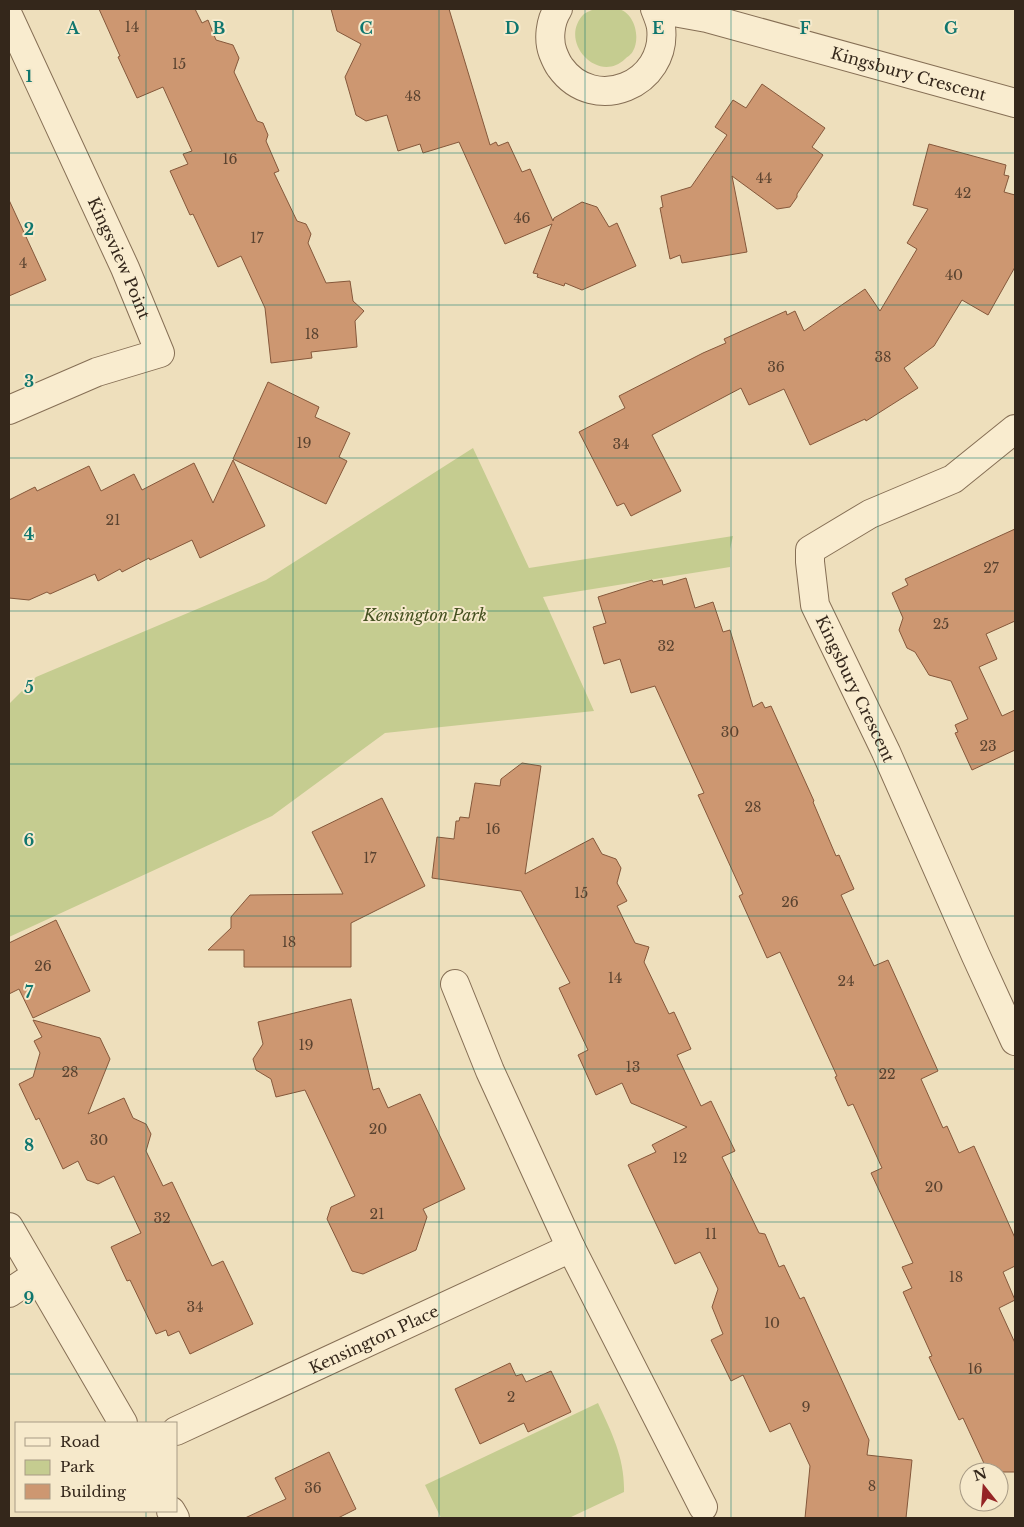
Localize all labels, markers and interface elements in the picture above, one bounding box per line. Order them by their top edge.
text: A [66,18,81,38]
house number: 14 [125,18,139,36]
text: B [213,18,226,38]
text: C [359,18,373,38]
text: D [505,18,519,38]
text: E [652,18,664,38]
text: F [799,18,811,38]
text: G [944,18,958,38]
street label: Kingsbury Crescent [829,43,989,105]
house number: 15 [172,55,186,73]
text: 1 [26,66,33,86]
house number: 48 [405,87,421,105]
house number: 16 [222,150,238,168]
house number: 44 [756,169,772,187]
house number: 42 [955,184,971,202]
street label: Kingsview Point [84,194,155,322]
house number: 46 [513,209,531,227]
text: 2 [24,219,34,239]
house number: 17 [250,229,265,247]
house number: 4 [19,254,27,272]
house number: 40 [945,266,963,284]
house number: 18 [305,325,319,343]
house number: 38 [874,348,892,366]
house number: 36 [767,358,785,376]
text: 3 [24,371,34,391]
house number: 19 [296,434,312,452]
house number: 34 [613,435,629,453]
house number: 21 [106,511,120,529]
text: 4 [24,524,34,544]
house number: 27 [983,559,1000,577]
park label: Kensington Park [362,605,487,625]
street label: Kingsbury Crescent [812,612,899,765]
house number: 25 [933,615,949,633]
house number: 32 [657,637,675,655]
text: 5 [24,677,34,697]
house number: 30 [721,723,739,741]
house number: 23 [979,737,997,755]
house number: 28 [744,798,762,816]
house number: 16 [485,820,501,838]
text: 6 [24,830,35,850]
house number: 17 [363,849,378,867]
house number: 15 [574,884,588,902]
house number: 26 [781,893,799,911]
house number: 18 [282,933,296,951]
house number: 26 [34,957,52,975]
house number: 14 [608,969,622,987]
house number: 24 [838,972,854,990]
text: 7 [25,982,34,1002]
house number: 19 [298,1036,314,1054]
house number: 13 [626,1058,640,1076]
house number: 28 [61,1063,79,1081]
house number: 22 [878,1065,896,1083]
house number: 20 [369,1120,387,1138]
house number: 30 [90,1131,108,1149]
text: 8 [24,1135,34,1155]
house number: 12 [673,1149,687,1167]
house number: 20 [925,1178,943,1196]
house number: 21 [370,1205,384,1223]
house number: 32 [153,1209,171,1227]
house number: 11 [705,1225,717,1243]
house number: 18 [949,1268,963,1286]
text: 9 [24,1288,35,1308]
house number: 34 [187,1298,203,1316]
street label: Kensington Place [306,1301,442,1378]
house number: 10 [764,1314,780,1332]
house number: 16 [967,1360,983,1378]
house number: 2 [507,1388,515,1406]
house number: 9 [801,1398,811,1416]
legend [15,1422,178,1512]
text: Road [60,1432,100,1451]
text: Park [60,1457,96,1476]
north arrow [959,1462,1009,1512]
text: N [971,1464,989,1485]
house number: 8 [868,1477,876,1495]
house number: 36 [304,1479,322,1497]
text: Building [60,1482,127,1501]

